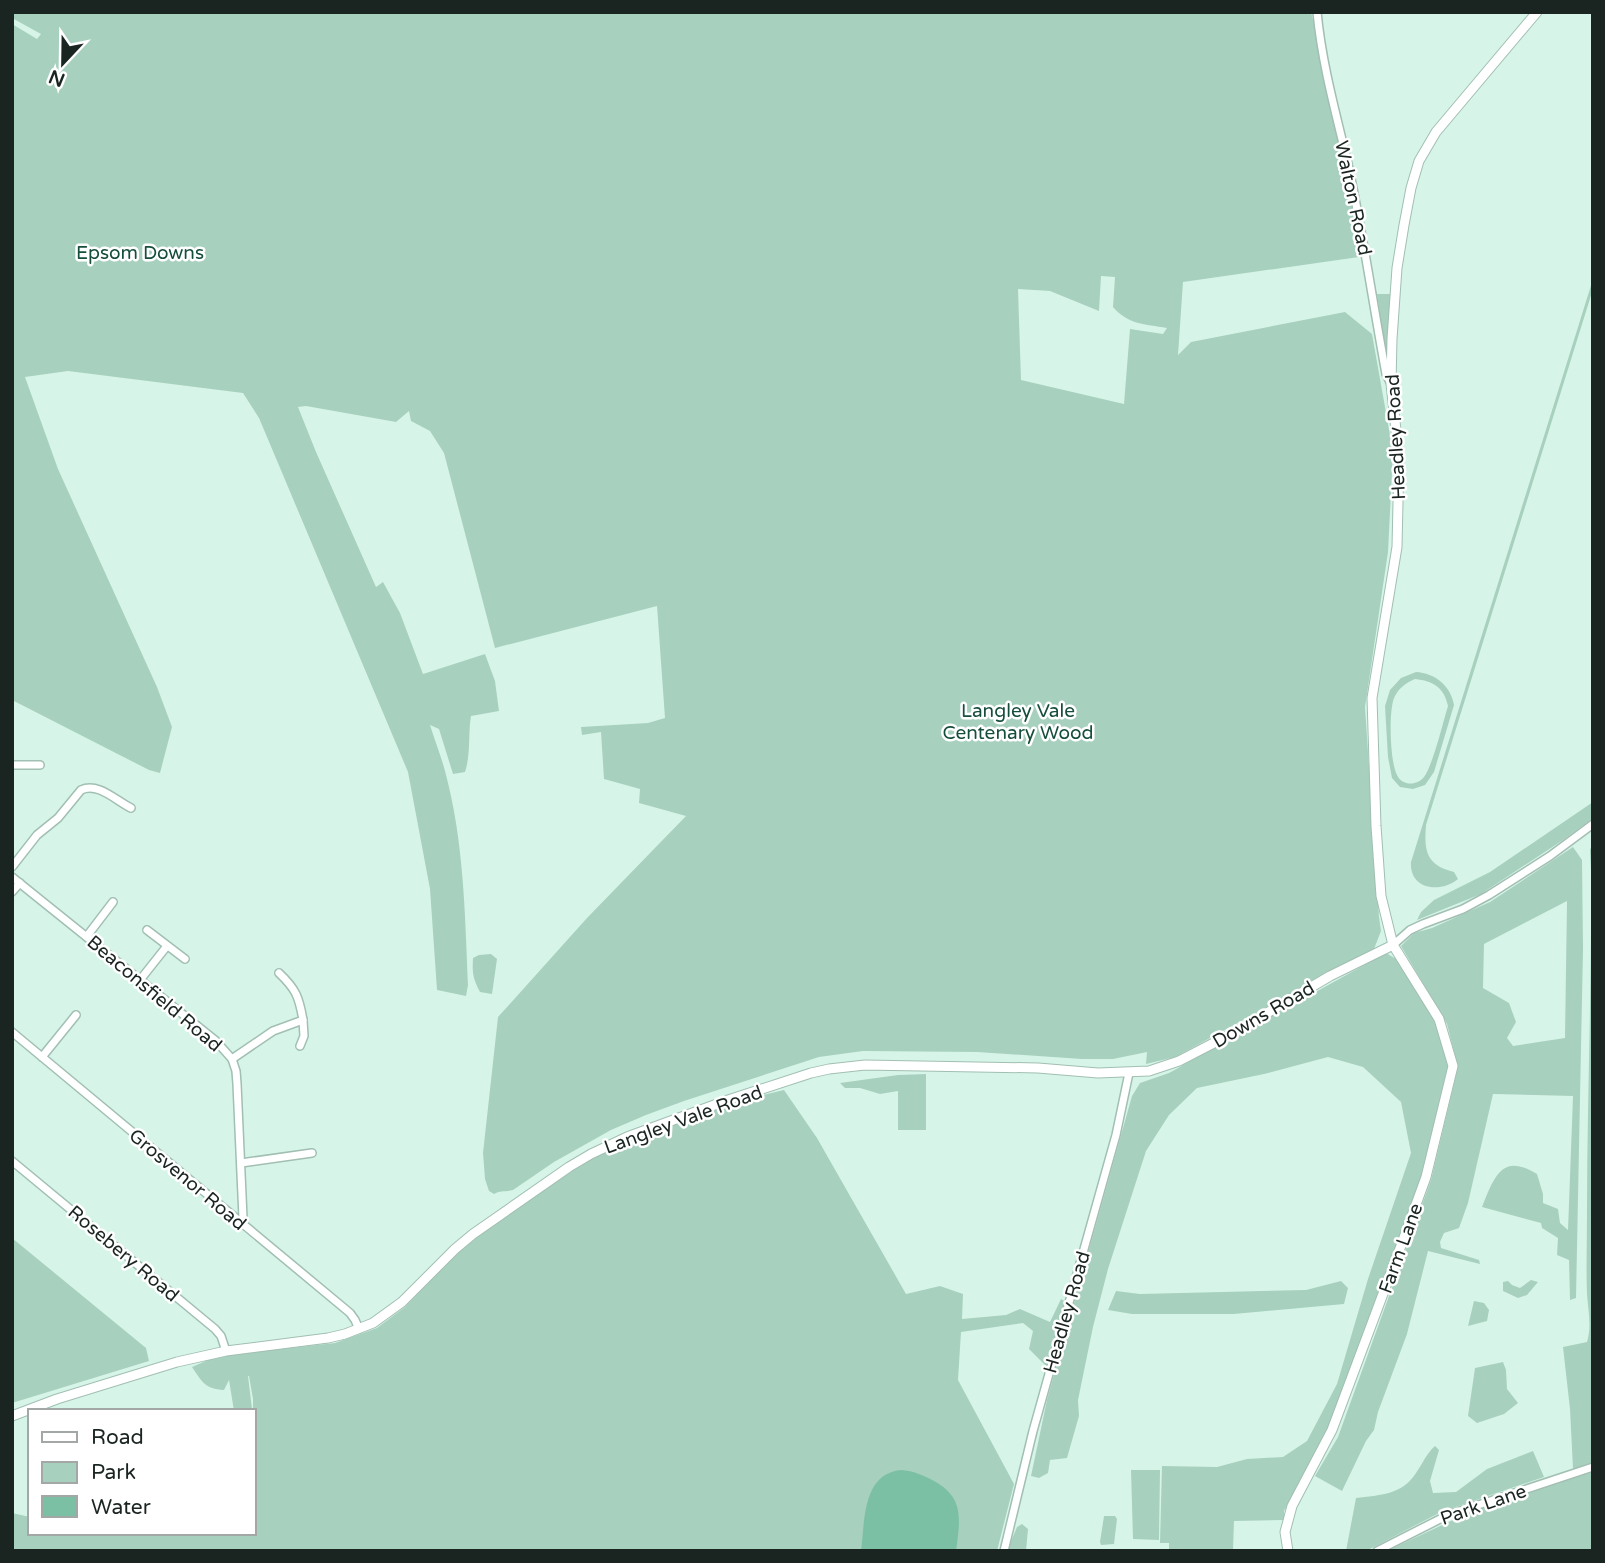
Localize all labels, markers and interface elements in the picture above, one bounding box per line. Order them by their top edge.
north arrow [28,28,98,98]
text: N [46,65,68,91]
street label: Walton Road [1330,139,1376,258]
park label: Epsom Downs [76,242,204,264]
street label: Headley Road [1382,374,1410,500]
park label: Langley Vale Centenary Wood [943,700,1094,744]
street label: Beaconsfield Road [83,931,226,1057]
street label: Downs Road [1209,977,1318,1053]
street label: Langley Vale Road [601,1081,765,1159]
street label: Grosvenor Road [124,1124,250,1235]
street label: Farm Lane [1374,1200,1427,1296]
street label: Rosebery Road [63,1201,183,1307]
street label: Headley Road [1039,1249,1095,1376]
legend [28,1409,256,1535]
text: Road [91,1425,144,1450]
text: Park [91,1460,136,1485]
street label: Park Lane [1437,1480,1529,1530]
text: Water [91,1495,151,1520]

